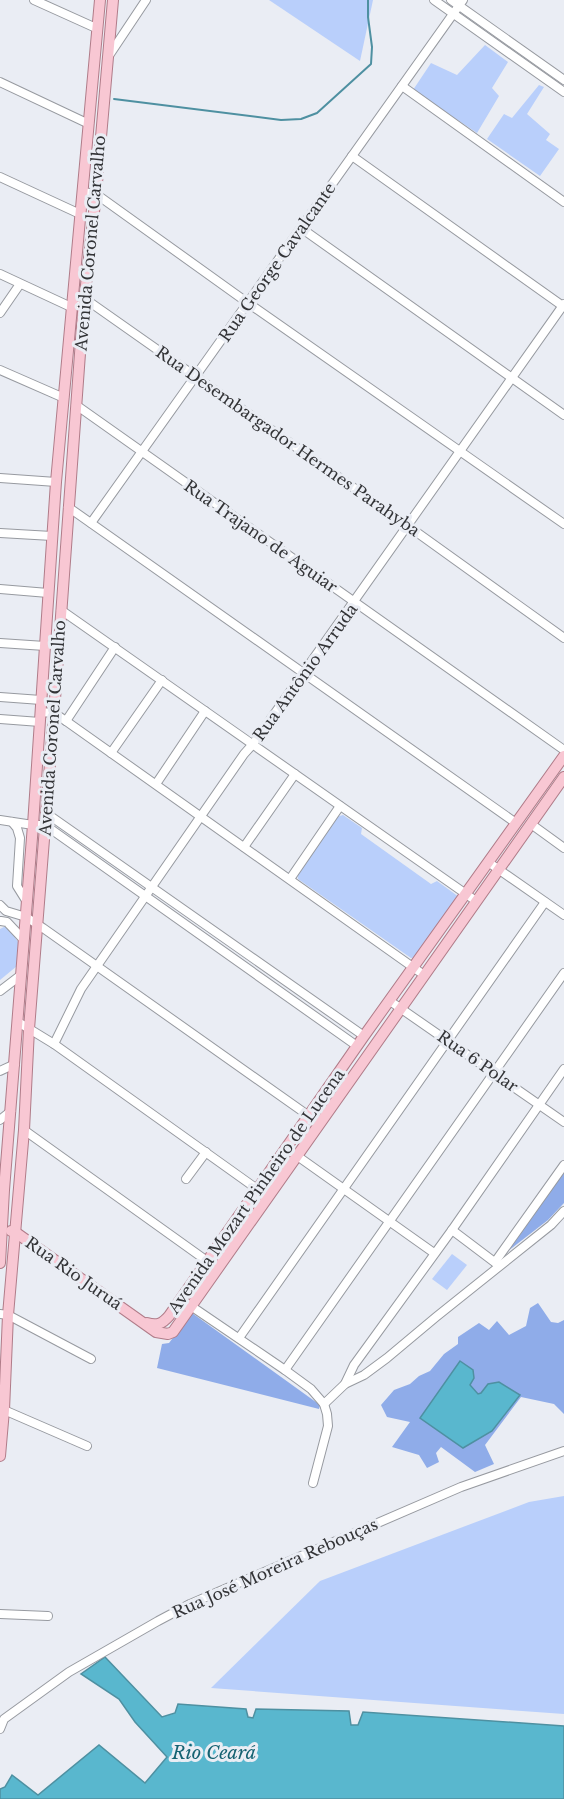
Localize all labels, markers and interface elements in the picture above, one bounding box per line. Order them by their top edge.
street label: Avenida Coronel Carvalho [71,134,109,353]
street label: Rua George Cavalcante [214,179,340,345]
street label: Rua Desembargador Hermes Parahyba [152,342,424,540]
street label: Rua Trajano de Aguiar [180,475,342,597]
street label: Rua Antônio Arruda [248,599,362,745]
street label: Avenida Coronel Carvalho [34,619,70,838]
street label: Rua 6 Polar [434,1026,523,1096]
street label: Avenida Mozart Pinheiro de Lucena [163,1065,349,1318]
street label: Rua Rio Juruá [22,1232,126,1314]
street label: Rua José Moreira Rebouças [169,1514,381,1622]
water label: Rio Ceará [171,1742,256,1764]

